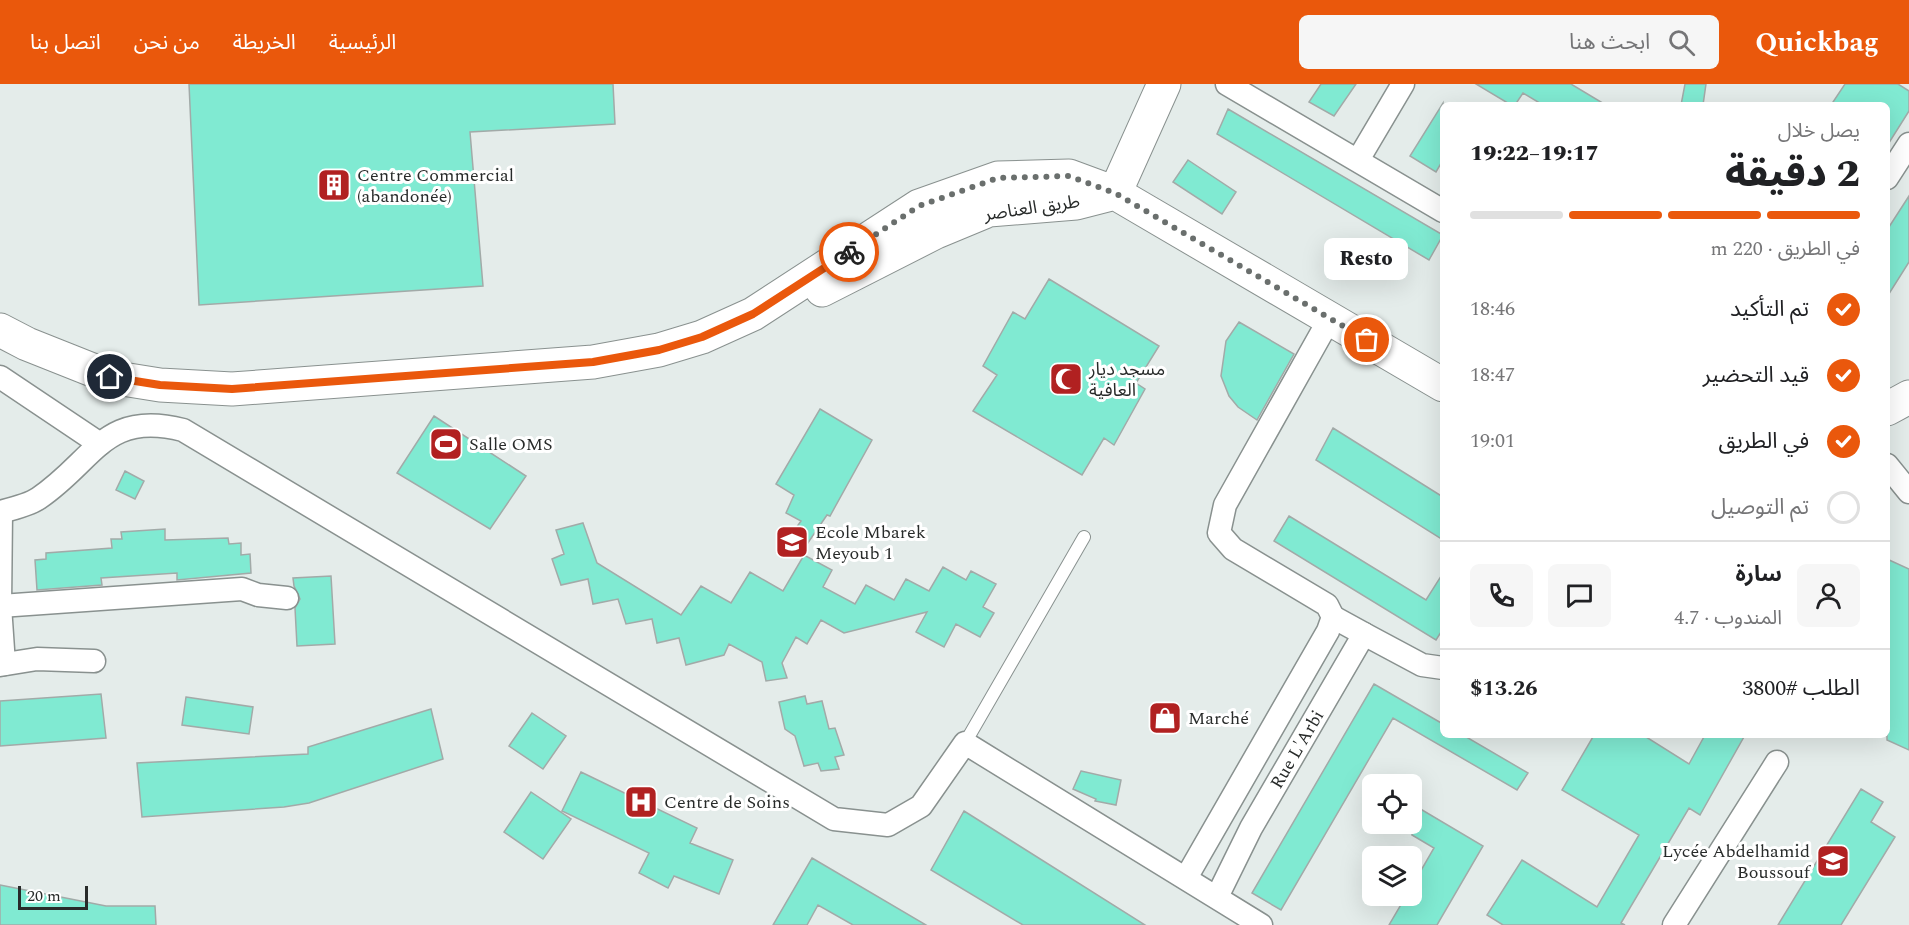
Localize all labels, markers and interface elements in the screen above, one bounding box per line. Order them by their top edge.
search box [1299,15,1719,69]
text: Quickbag [1755,21,1879,64]
text: ابحث هنا [1569,26,1650,59]
icon: search [1665,26,1698,59]
text: اتصل بنا [30,27,101,59]
text: من نحن [134,27,200,59]
text: الخريطة [233,27,296,59]
text: الرئيسية [329,27,396,59]
text: يصل خلال [1778,116,1860,146]
text: 19:17–19:22 [1470,137,1599,170]
text: 2 دقيقة [1725,145,1860,204]
place label: Centre Commercial (abandonée) [357,162,514,210]
building icon: Centre Commercial (abandonée) [316,167,352,203]
street label: طريق العناصر [981,188,1082,228]
courier [819,222,879,282]
text: في الطريق · 220 m [1711,234,1860,264]
icon: bike [833,236,866,269]
callout: Resto [1325,238,1409,280]
text: Resto [1339,244,1393,274]
text: تم التأكيد [1730,293,1809,326]
icon: check [1827,293,1860,326]
text: 18:46 [1470,294,1515,324]
pin [1341,314,1392,365]
icon: bag [1350,323,1383,356]
pin [84,351,135,402]
place label: مسجد ديار العافية [1088,356,1165,404]
text: قيد التحضير [1703,359,1809,392]
icon: check [1827,359,1860,392]
icon: home [93,360,126,393]
text: 18:47 [1470,360,1515,390]
mosque icon: مسجد ديار العافية [1048,361,1084,397]
text: في الطريق [1718,425,1809,458]
icon: check [1827,425,1860,458]
sports icon: Salle OMS [428,426,464,462]
text: 19:01 [1470,426,1515,456]
place label: Salle OMS [469,431,553,458]
text: تم التوصيل [1711,491,1809,524]
place label: Ecole Mbarek Meyoub 1 [815,519,926,567]
school or university icon: Ecole Mbarek Meyoub 1 [774,524,810,560]
text: سارة [1736,558,1782,591]
button: phone [1470,564,1533,627]
button: chat [1548,564,1611,627]
button: person [1797,564,1860,627]
text: المندوب · 4.7 [1674,603,1782,633]
text: $13.26 [1470,672,1538,705]
text: الطلب #3800 [1742,672,1860,705]
shop icon: Marché [1147,700,1183,736]
place label: Marché [1188,705,1249,732]
street label: Rue L'Arbi [1263,705,1331,794]
map controls [1362,774,1422,906]
button: locate [1362,774,1422,834]
hospital icon: Centre de Soins [623,784,659,820]
place label: Centre de Soins [664,789,790,816]
place label: Lycée Abdelhamid Boussouf [1662,838,1812,886]
school or university icon: Lycée Abdelhamid Boussouf [1815,843,1851,879]
button: layers [1362,846,1422,906]
scale bar [18,883,88,910]
text: 20 m [27,884,61,908]

